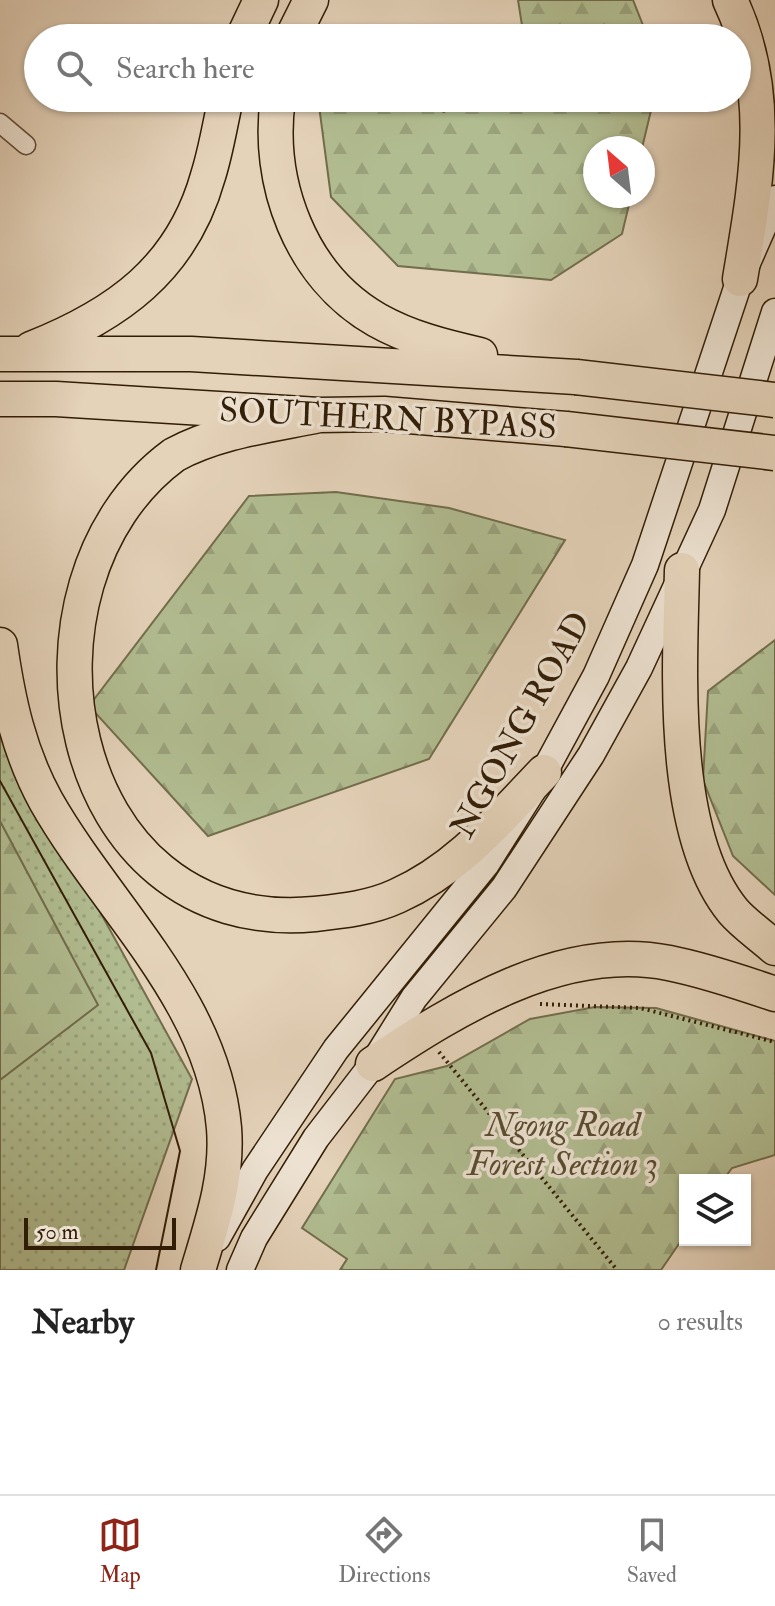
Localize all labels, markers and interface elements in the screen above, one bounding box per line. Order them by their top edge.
search box [24,24,751,112]
icon: search [52,46,96,90]
text: Search here [116,50,255,87]
north arrow [583,136,655,208]
street label: SOUTHERN BYPASS [218,389,558,449]
street label: NGONG ROAD [441,605,601,845]
park label: Ngong Road Forest Section 3 [466,1104,658,1186]
map controls [679,1174,751,1246]
button: layers [679,1174,751,1246]
scale bar [24,1214,176,1250]
text: 50 m [36,1218,78,1246]
text: Nearby [32,1301,134,1344]
text: 0 results [658,1306,743,1338]
tab: Map [98,1513,142,1589]
tab: Directions [338,1513,431,1589]
tab: Saved [627,1513,677,1589]

